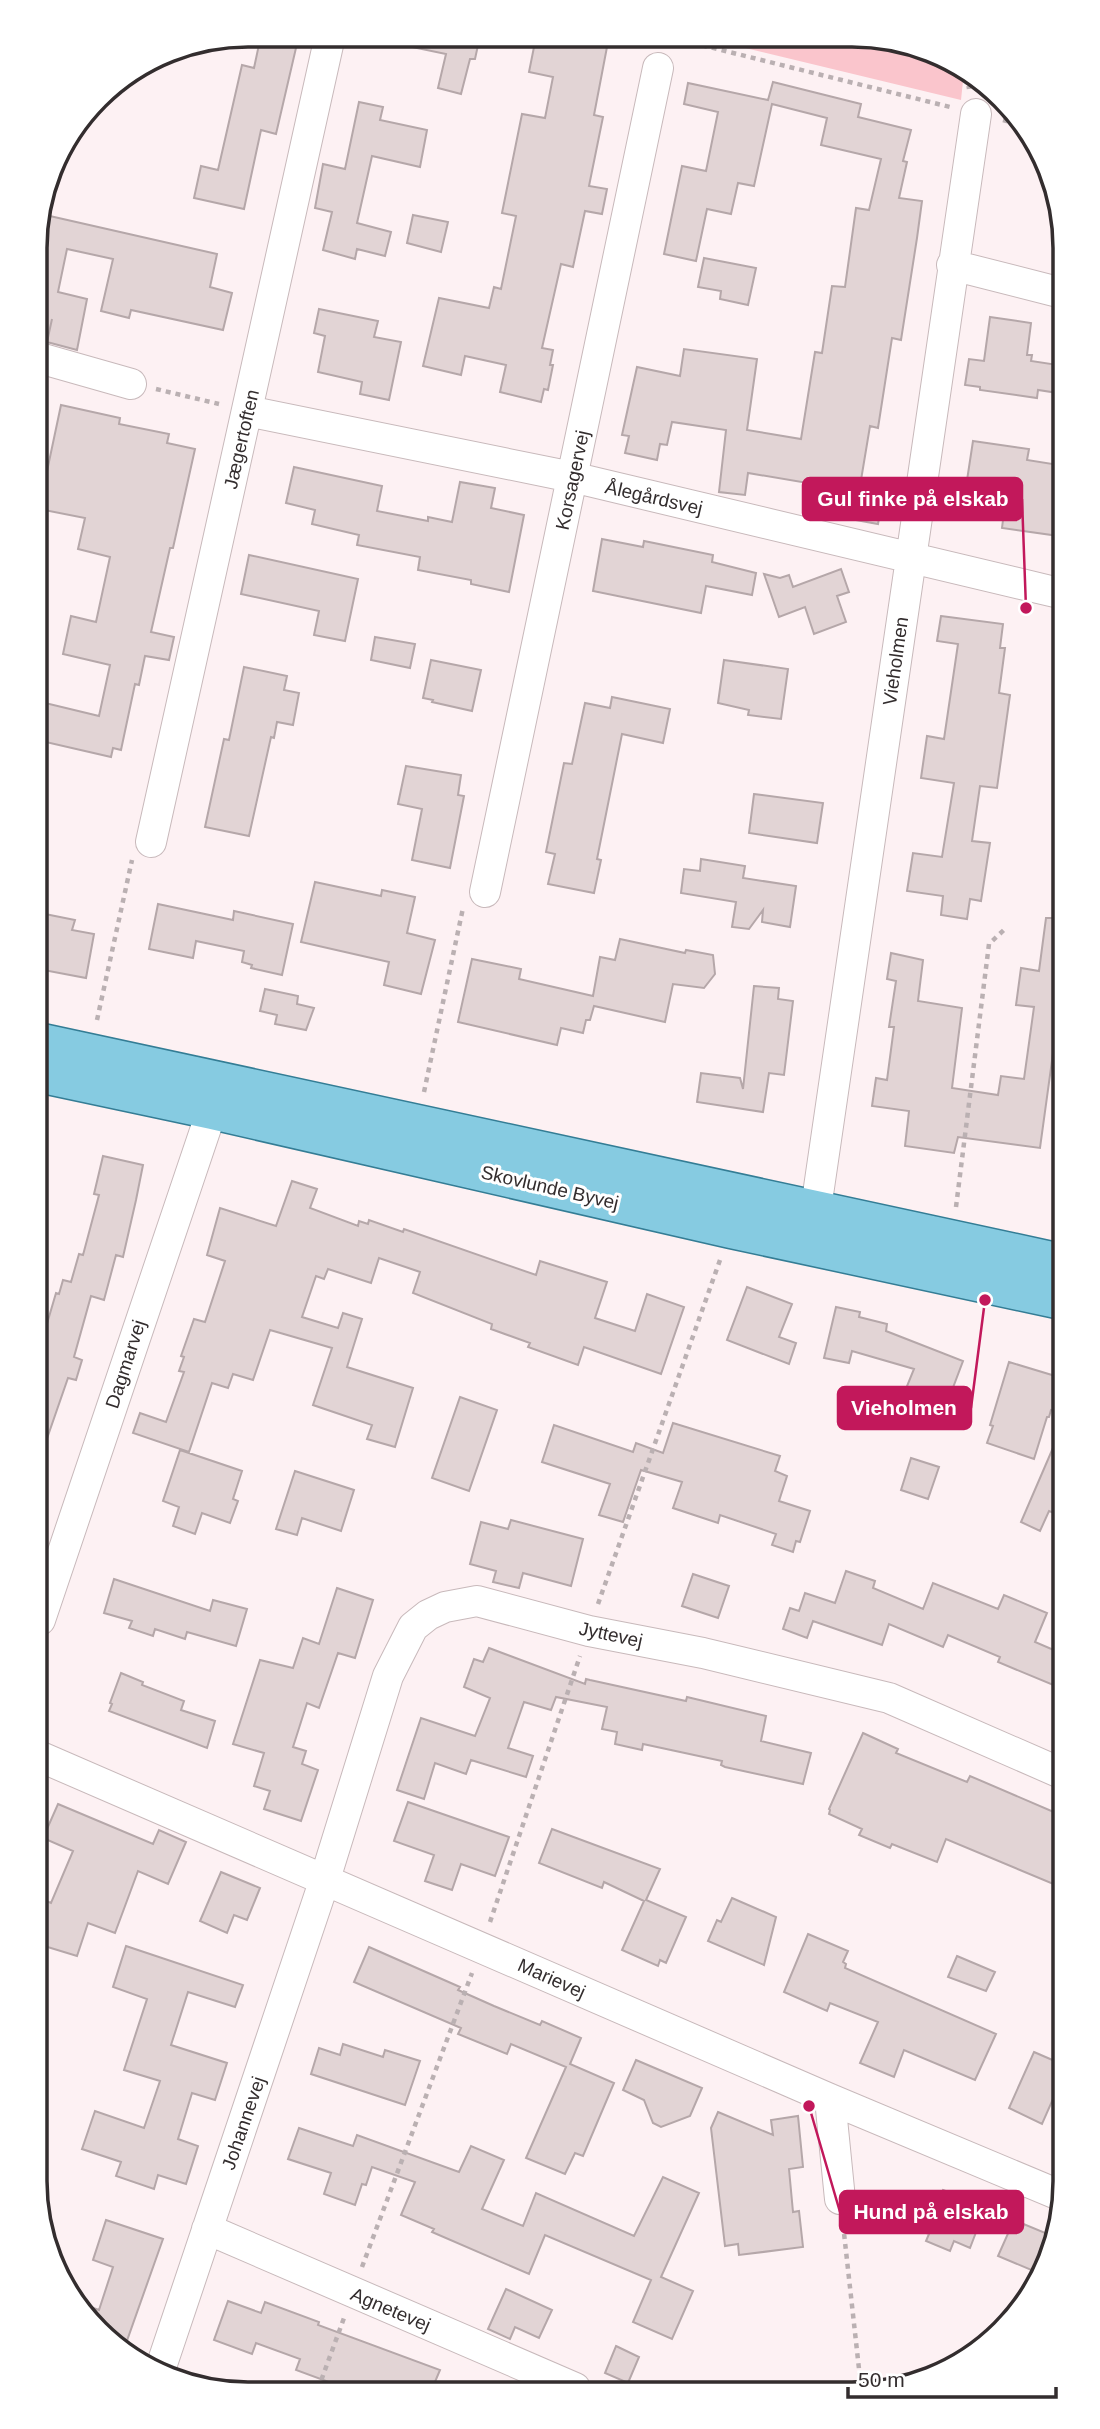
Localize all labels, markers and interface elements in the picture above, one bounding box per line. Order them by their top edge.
street label: Jægertoften [220,387,263,491]
street label: Korsagervej [552,428,593,532]
street label: Ålegårdsvej [603,476,705,519]
callout: Gul finke på elskab [803,478,1022,520]
text: Gul finke på elskab [817,487,1009,510]
street label: Vieholmen [879,615,912,707]
street label: Skovlunde Byvej [479,1161,621,1214]
street label: Dagmarvej [101,1317,150,1411]
callout: Vieholmen [838,1387,971,1429]
text: Vieholmen [851,1396,957,1419]
street label: Jyttevej [577,1618,645,1651]
street label: Marievej [515,1954,589,2003]
street label: Johannevej [218,2074,269,2173]
callout: Hund på elskab [840,2191,1023,2233]
text: Hund på elskab [853,2200,1009,2223]
street label: Agnetevej [348,2283,434,2336]
scale bar [848,2356,1056,2400]
text: 50 m [858,2368,905,2391]

